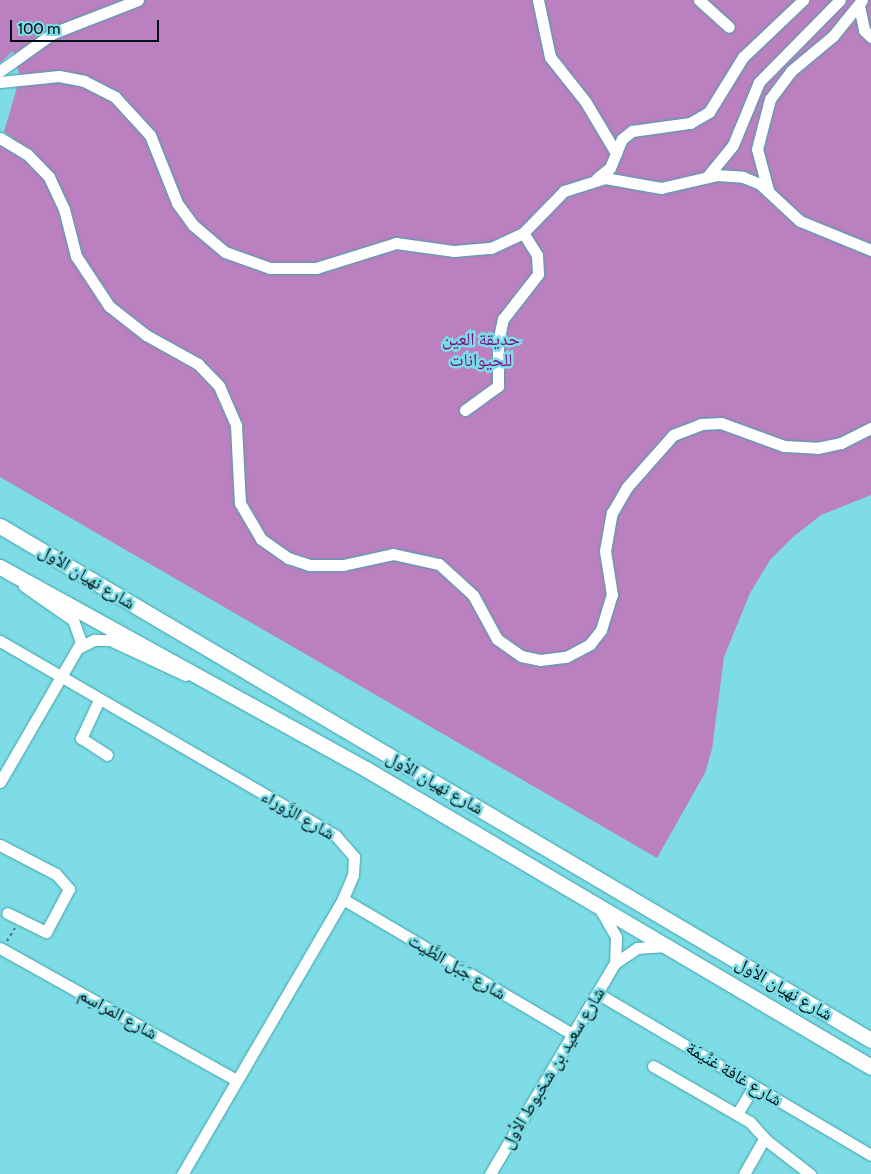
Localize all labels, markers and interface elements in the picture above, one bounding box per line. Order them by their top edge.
scale bar [12,10,161,42]
text: 100 m [18,20,60,38]
park label: حديقة العين للحيوانات [442,329,520,372]
street label: شارع نهيان الأول [35,540,139,614]
street label: شارع نهيان الأول [383,747,487,819]
street label: شارع الزَّوراء [257,785,339,845]
street label: شارع جَبَل الظَّيت [404,929,510,1005]
street label: شارع نهيان الأول [732,953,836,1025]
street label: شارع سعيد بن شخبوط الأول [496,983,610,1153]
street label: شارع المَراسِم [75,984,161,1044]
street label: شارع غافة غنَّيمَة [682,1037,786,1111]

